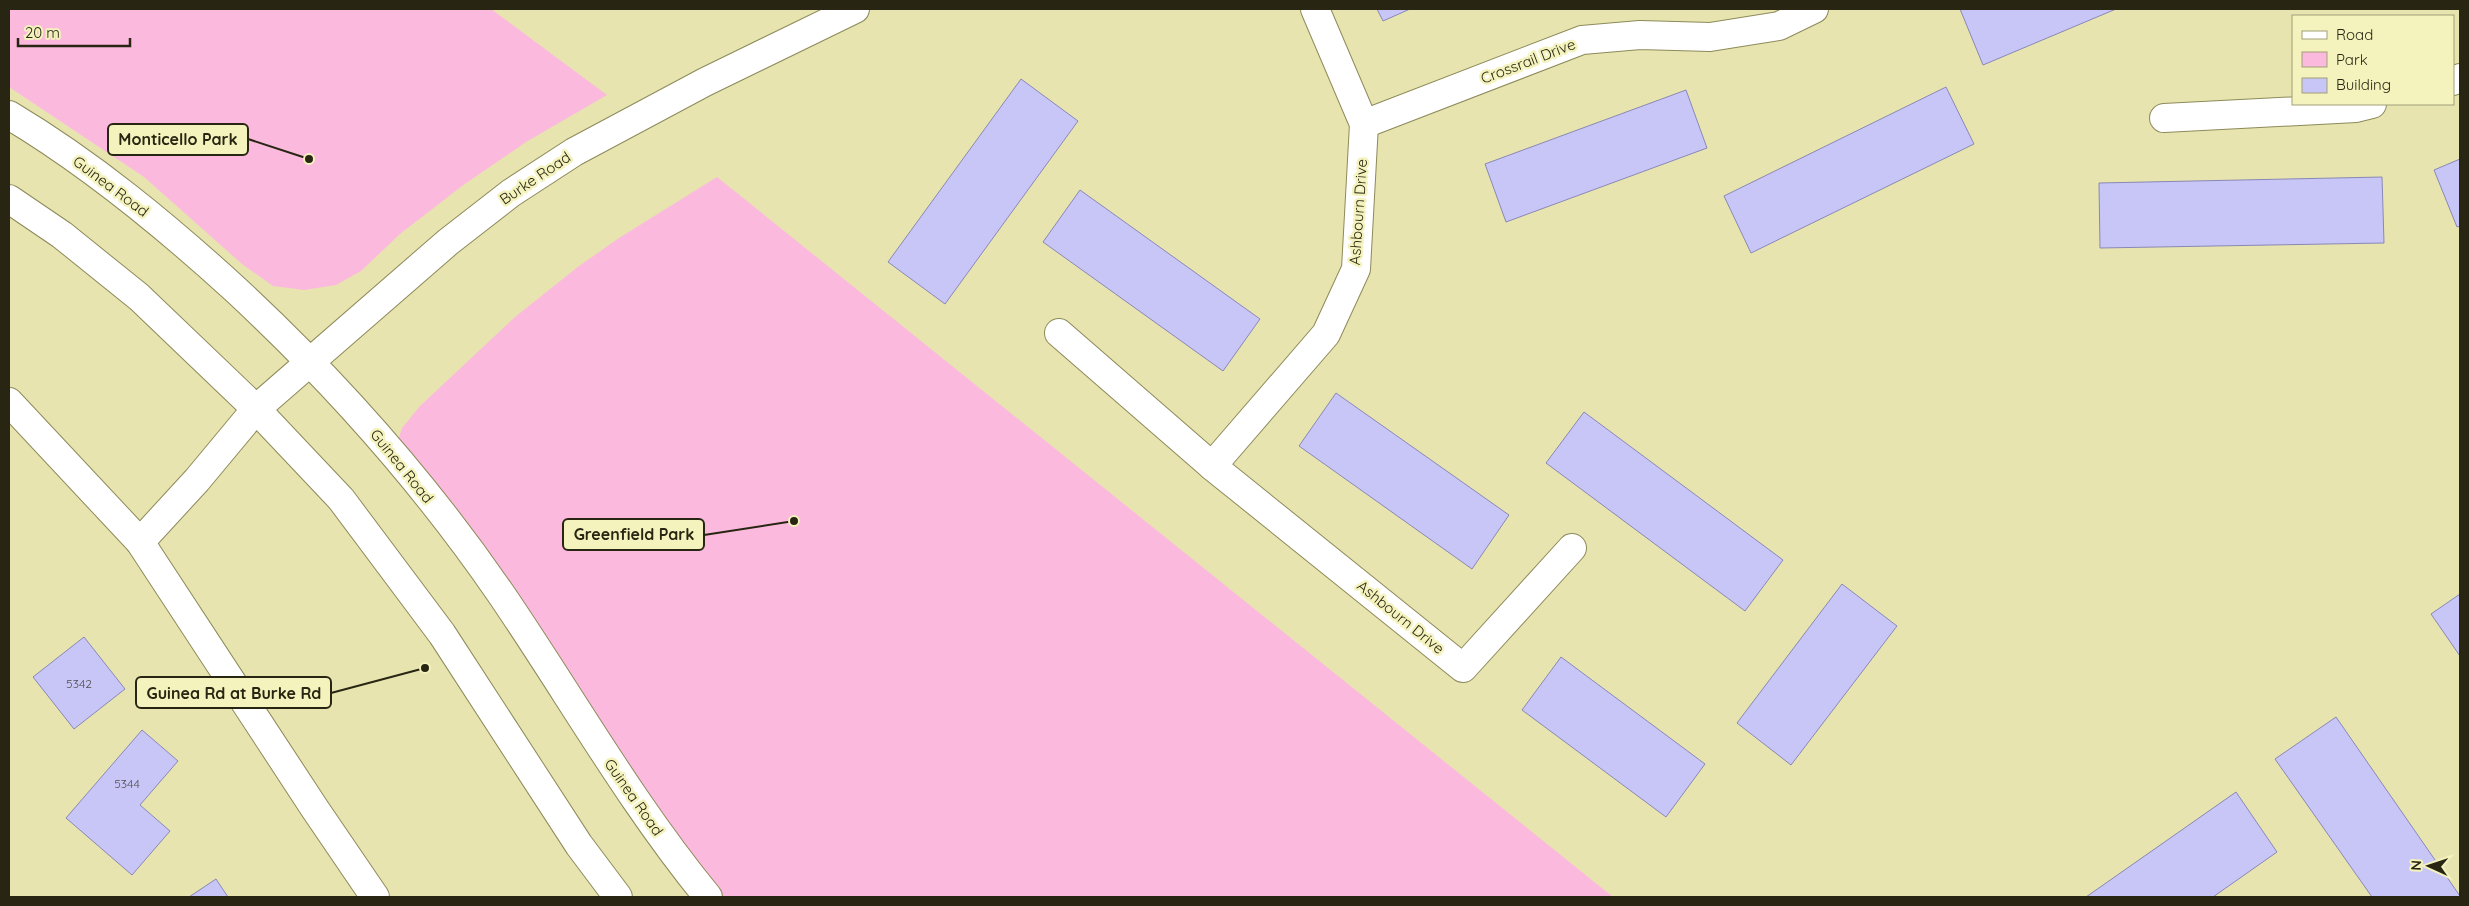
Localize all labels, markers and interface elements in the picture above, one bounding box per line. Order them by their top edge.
scale bar [18,15,130,47]
legend [2292,15,2454,105]
text: 20 m [25,23,60,42]
text: Road [2336,25,2373,44]
street label: Crossrail Drive [1478,34,1578,88]
text: Park [2336,50,2368,69]
text: Building [2336,75,2391,94]
callout: Monticello Park [108,124,248,155]
text: Monticello Park [118,129,238,149]
street label: Burke Road [496,147,574,209]
street label: Guinea Road [69,151,153,221]
street label: Ashbourn Drive [1345,158,1371,266]
street label: Guinea Road [366,425,438,507]
callout: Greenfield Park [563,519,704,550]
text: Greenfield Park [574,524,694,544]
street label: Ashbourn Drive [1354,576,1448,658]
house number: 5342 [66,676,92,691]
callout: Guinea Rd at Burke Rd [136,677,331,708]
text: Guinea Rd at Burke Rd [147,683,321,703]
street label: Guinea Road [600,755,668,839]
house number: 5344 [114,776,140,791]
north arrow [2404,841,2454,891]
text: N [2407,860,2425,871]

